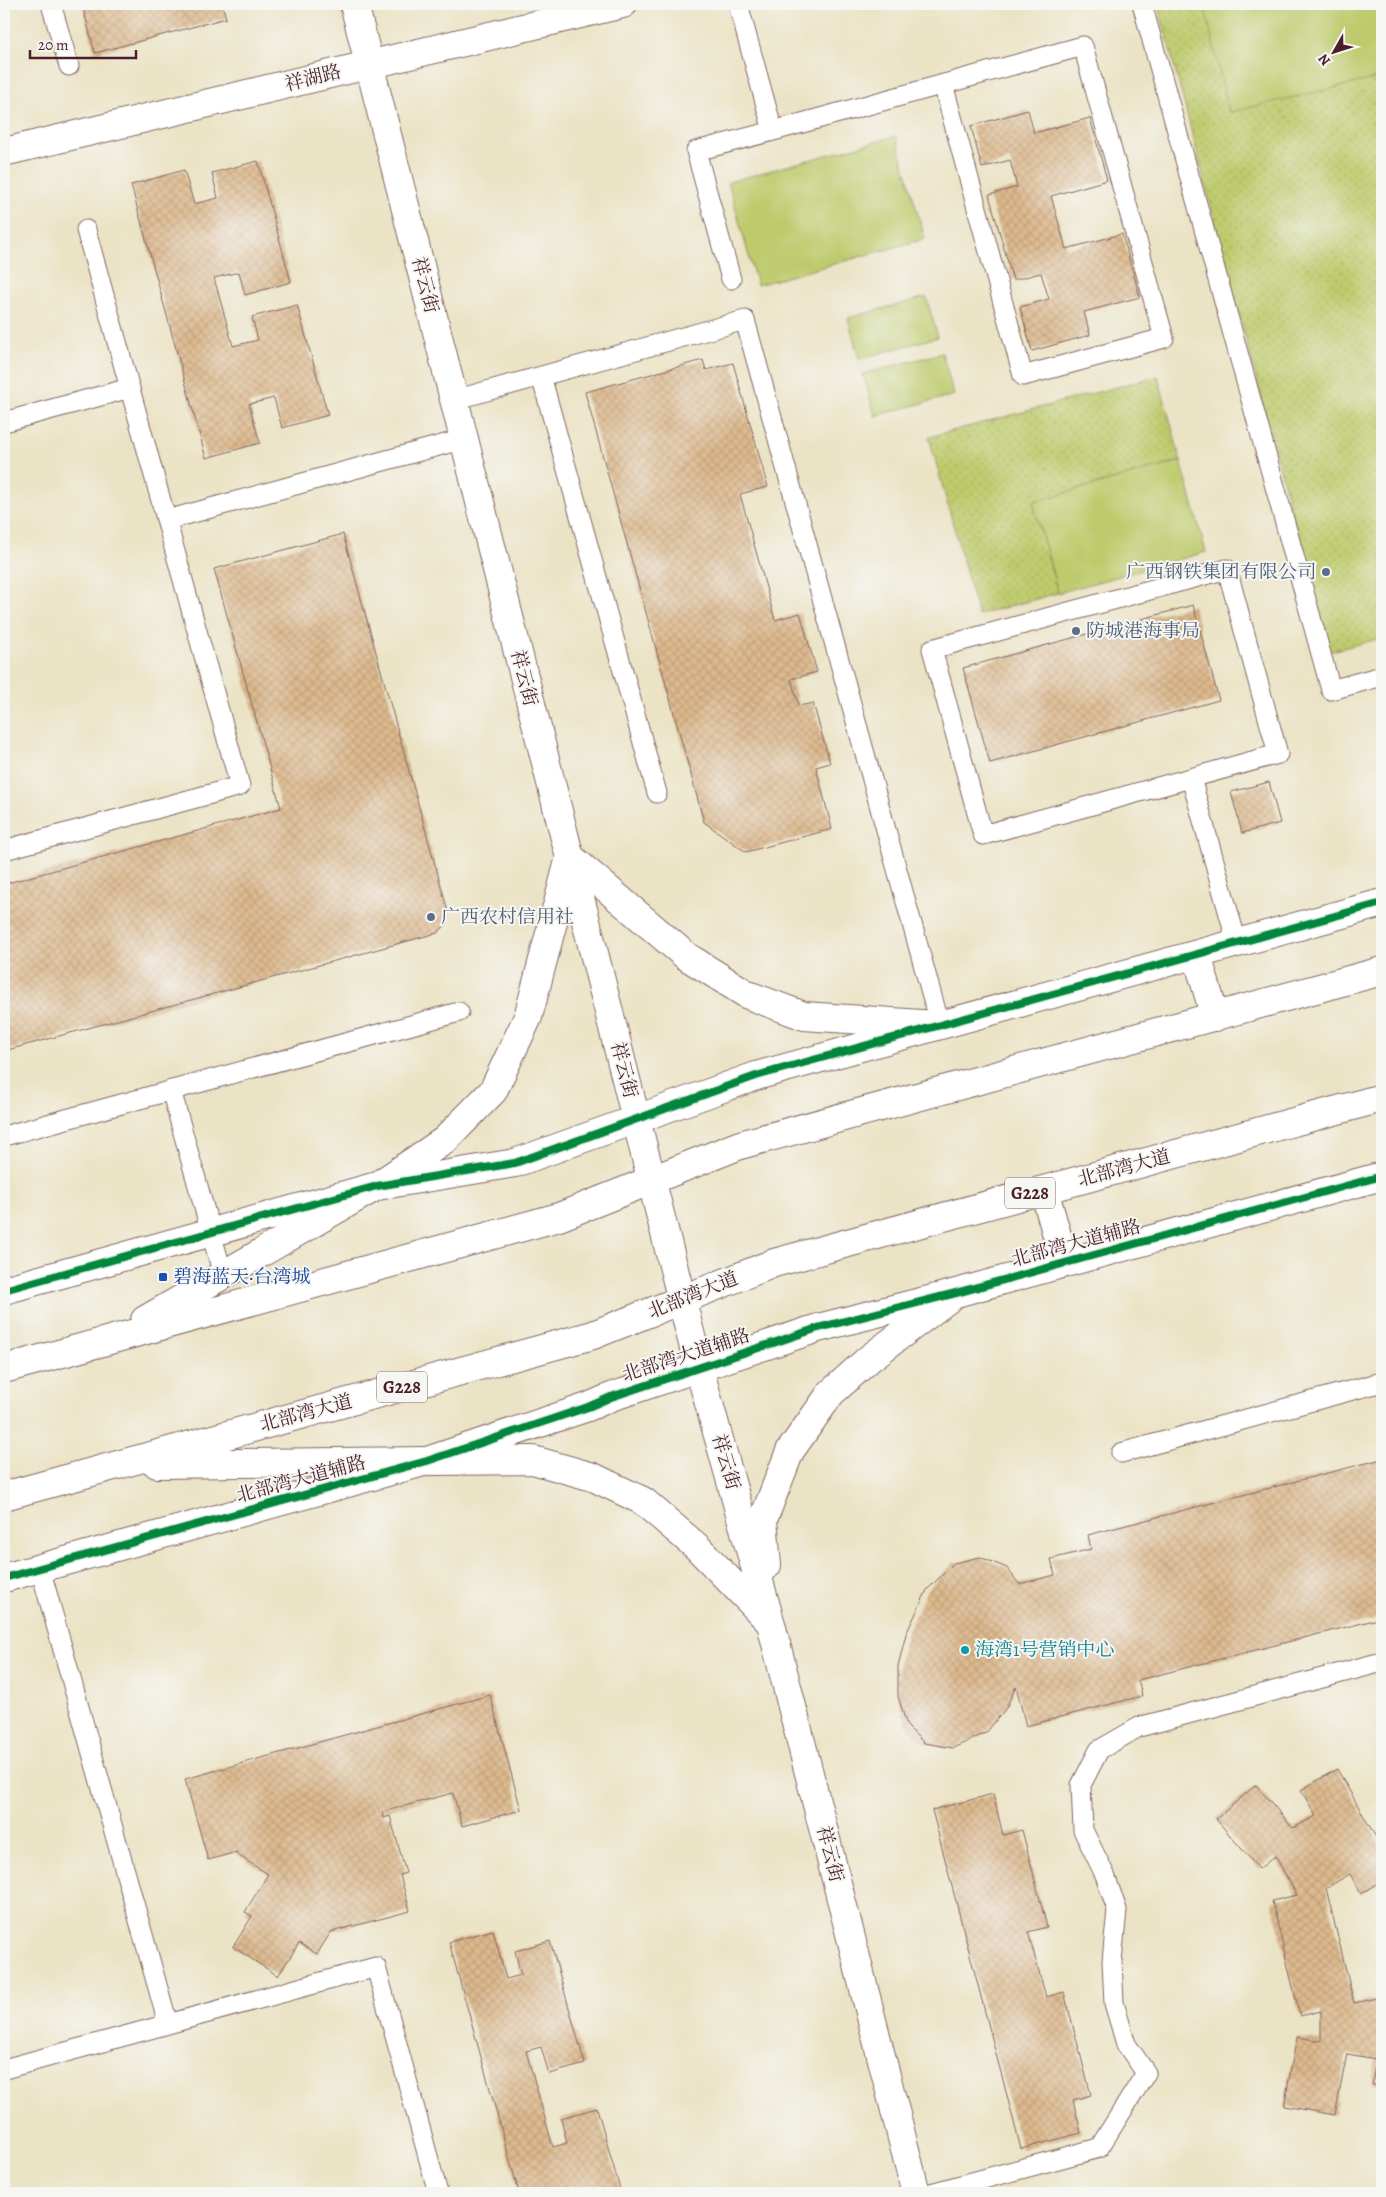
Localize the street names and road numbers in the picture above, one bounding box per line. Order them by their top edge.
street label: 祥湖路 [282,58,344,98]
street label: 祥云街 [405,254,445,316]
street label: 祥云街 [504,647,544,709]
street label: 祥云街 [604,1039,644,1101]
street label: 北部湾大道 [1075,1143,1173,1193]
road number: G228 [1005,1178,1055,1208]
street label: 北部湾大道辅路 [1008,1213,1144,1273]
street label: 北部湾大道 [644,1265,742,1325]
street label: 北部湾大道辅路 [619,1322,753,1388]
road number: G228 [377,1371,427,1402]
street label: 北部湾大道 [257,1388,355,1438]
street label: 祥云街 [706,1431,746,1493]
street label: 北部湾大道辅路 [233,1449,369,1509]
street label: 祥云街 [810,1823,850,1885]

